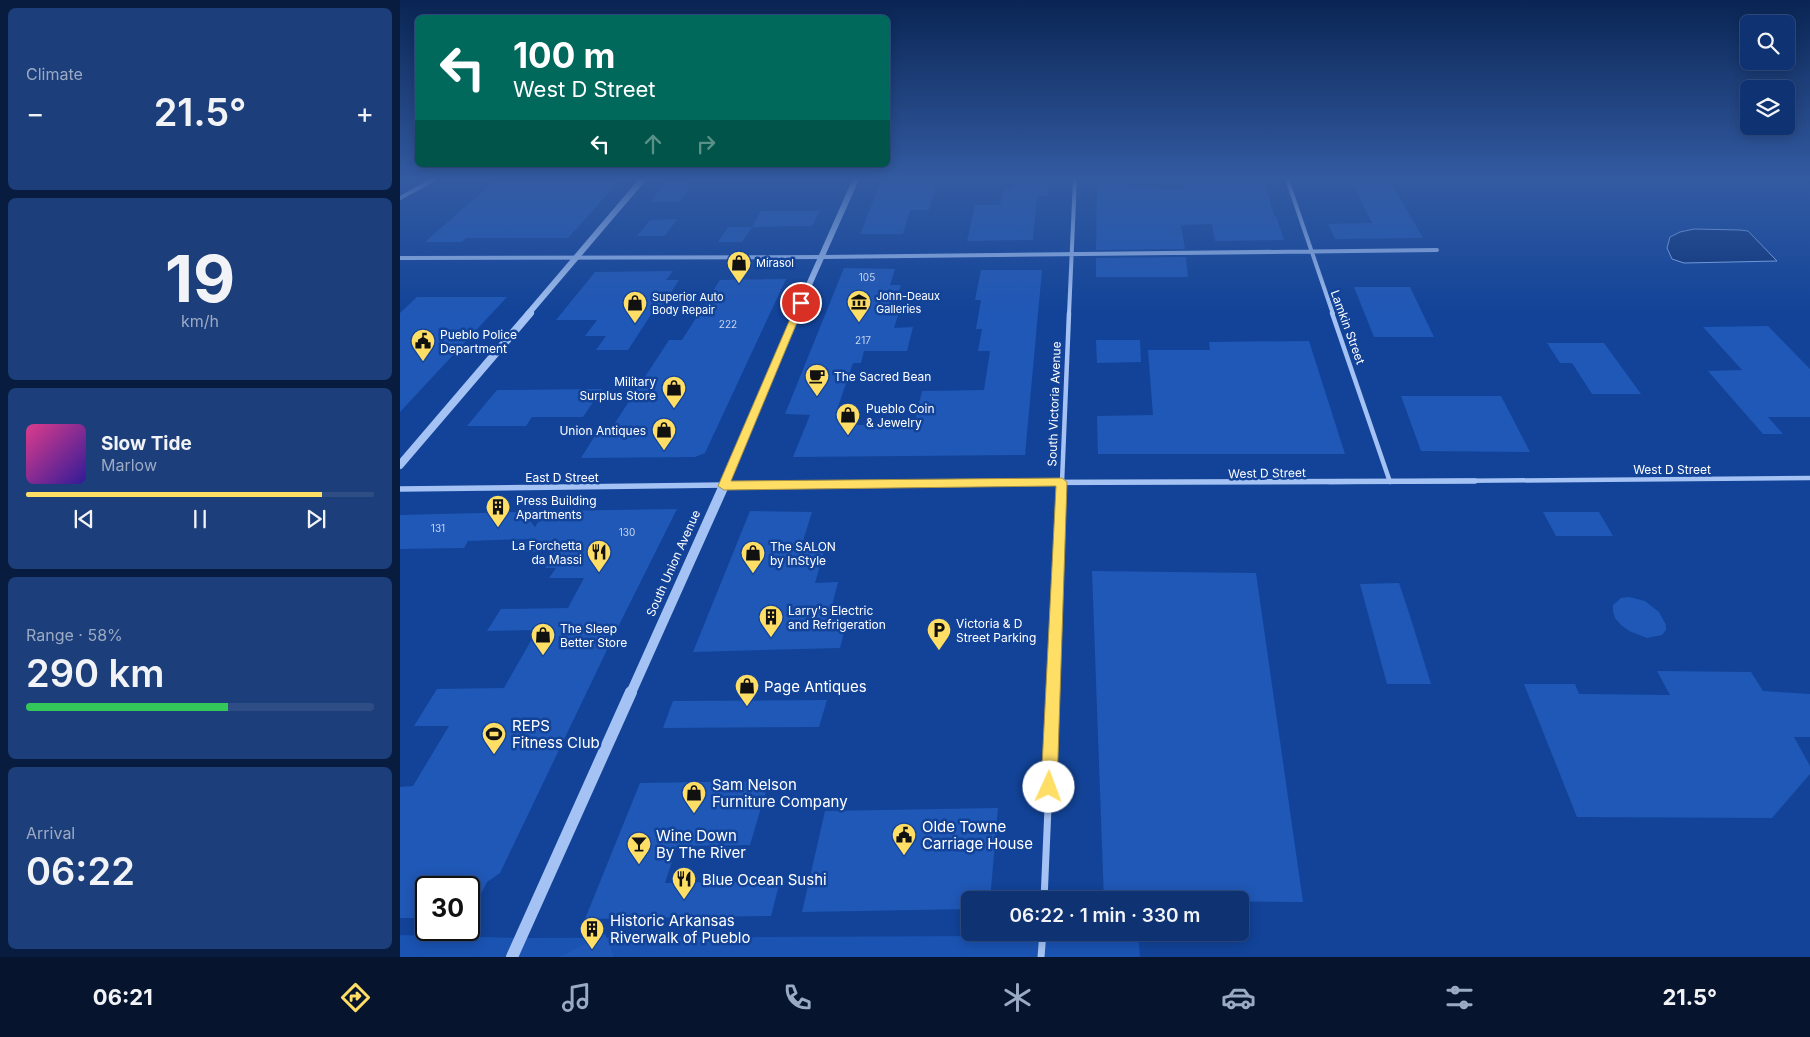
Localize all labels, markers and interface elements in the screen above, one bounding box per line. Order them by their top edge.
map controls [1740,15,1795,135]
button: search [1740,15,1795,70]
text: 100 m [513,34,616,76]
icon: left [430,35,495,100]
text: Climate [26,64,83,84]
text: West D Street [513,76,656,102]
button: layers [1740,80,1795,135]
text: 21.5° [154,89,246,135]
text: − [26,96,45,130]
text: + [355,96,374,130]
icon: left [586,130,614,158]
icon: ahead [639,130,667,158]
icon: right [692,130,720,158]
text: 19 [165,239,235,318]
shop icon: Mirasol [726,250,752,284]
place label: Mirasol [756,256,794,270]
house number: 105 [859,271,875,283]
pin [780,282,822,324]
street label: Lamkin Street [1328,288,1368,366]
icon: arrive [787,289,815,317]
museum icon: John-Deaux Galleries [846,289,872,323]
place label: John-Deaux Galleries [876,289,940,316]
shop icon: Superior Auto Body Repair [622,290,648,324]
place label: Superior Auto Body Repair [652,290,724,317]
text: km/h [181,311,219,331]
house number: 222 [719,318,737,330]
place label: Pueblo Police Department [440,327,517,356]
public building icon: Pueblo Police Department [410,328,436,362]
house number: 217 [855,334,871,346]
street label: South Victoria Avenue [1044,341,1064,467]
cafe icon: The Sacred Bean [804,363,830,397]
place label: The Sacred Bean [834,369,931,384]
place label: Military Surplus Store [579,374,656,403]
shop icon: Military Surplus Store [661,375,687,409]
place label: Pueblo Coin & Jewelry [866,401,935,430]
shop icon: Pueblo Coin & Jewelry [835,402,861,436]
shop icon: Union Antiques [651,417,677,451]
place label: Union Antiques [559,423,646,438]
text: Slow Tide [101,432,192,455]
text: Marlow [101,455,157,475]
street label: West D Street [1633,462,1711,477]
street label: West D Street [1228,465,1306,481]
street label: East D Street [525,470,599,485]
place label: Press Building Apartments [516,493,596,522]
building icon: Press Building Apartments [485,494,511,528]
icon: previous [70,505,98,533]
icon: pause [186,505,214,533]
icon: next [302,505,330,533]
street label: South Union Avenue [643,507,703,619]
house number: 131 [431,522,445,534]
house number: 130 [619,526,635,538]
place label: La Forchetta da Massi [512,538,582,567]
restaurant icon: La Forchetta da Massi [586,539,612,573]
place label: The SALON by InStyle [770,539,836,568]
shop icon: The SALON by InStyle [740,540,766,574]
place label: Larry's Electric and Refrigeration [788,603,886,632]
building icon: Larry's Electric and Refrigeration [758,604,784,638]
place label: Victoria & D Street Parking [956,616,1036,645]
parking icon: Victoria & D Street Parking [926,617,952,651]
place label: The Sleep Better Store [560,621,627,650]
shop icon: The Sleep Better Store [530,622,556,656]
text: Range · 58% [26,625,123,645]
text: 290 km [26,650,164,696]
shop icon: Page Antiques [734,673,760,707]
place label: Page Antiques [764,677,867,696]
place label: REPS Fitness Club [512,716,600,752]
sports icon: REPS Fitness Club [481,721,507,755]
position arrow [1022,760,1074,812]
place label: Sam Nelson Furniture Company [712,775,848,811]
shop icon: Sam Nelson Furniture Company [681,780,707,814]
place label: Olde Towne Carriage House [922,817,1033,853]
public building icon: Olde Towne Carriage House [891,822,917,856]
text: Arrival [26,823,75,843]
place label: Wine Down By The River [656,826,746,862]
bar icon: Wine Down By The River [626,831,652,865]
text: 06:22 [26,848,135,894]
restaurant icon: Blue Ocean Sushi [671,866,697,900]
place label: Blue Ocean Sushi [702,870,827,889]
speed limit sign: 30 [415,876,480,941]
text: 06:22 · 1 min · 330 m [1010,904,1200,927]
place label: Historic Arkansas Riverwalk of Pueblo [610,911,751,947]
building icon: Historic Arkansas Riverwalk of Pueblo [579,916,605,950]
icon: directions [338,980,373,1015]
icon: music [559,980,594,1015]
icon: phone [780,980,815,1015]
icon: climate [1000,980,1035,1015]
icon: car [1221,980,1256,1015]
icon: filters [1442,980,1477,1015]
text: 06:21 [93,984,153,1010]
text: 21.5° [1662,984,1717,1010]

